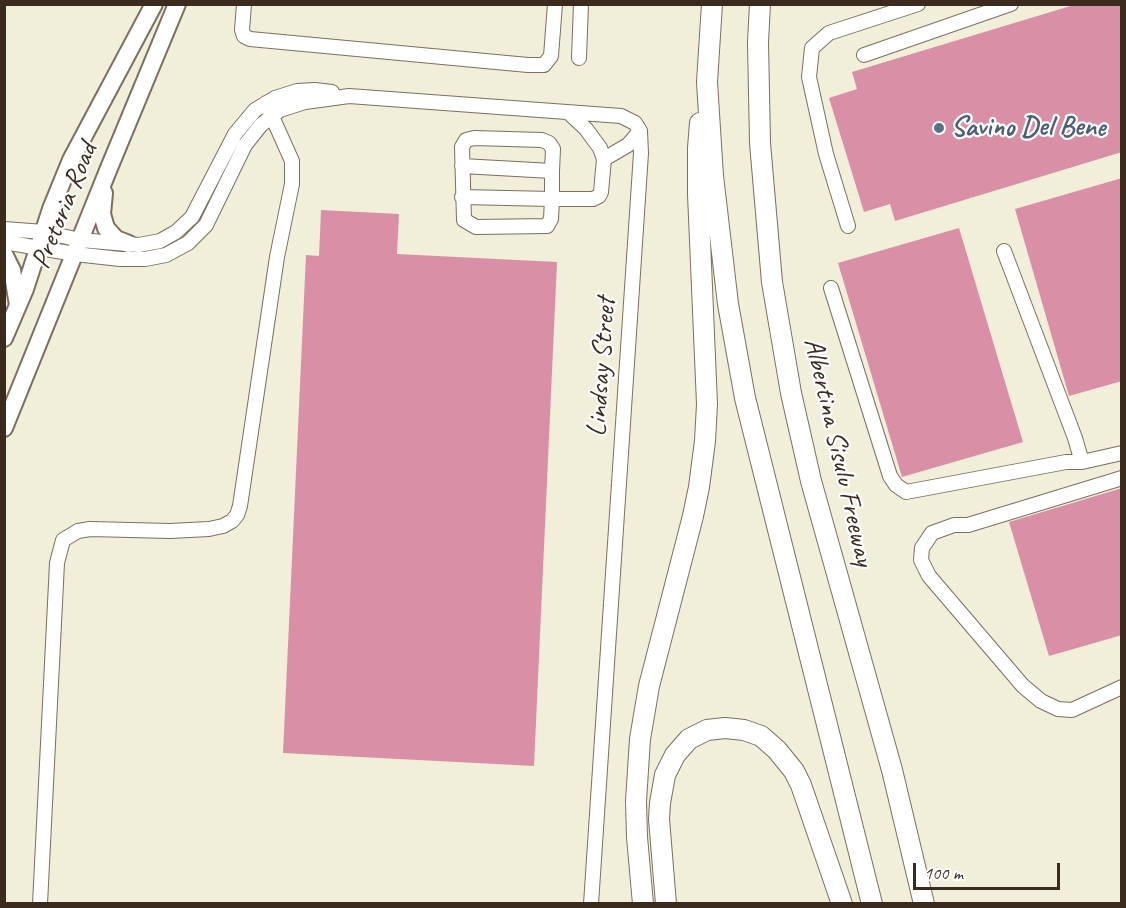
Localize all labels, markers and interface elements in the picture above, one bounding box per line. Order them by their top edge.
place label: Savino Del Bene [951,111,1105,145]
marker: Savino Del Bene [932,121,946,135]
street label: Pretoria Road [25,138,105,274]
street label: Lindsay Street [580,296,624,438]
street label: Albertina Sisulu Freeway [795,335,881,569]
scale bar [916,851,1063,889]
text: 100 m [924,862,963,884]

